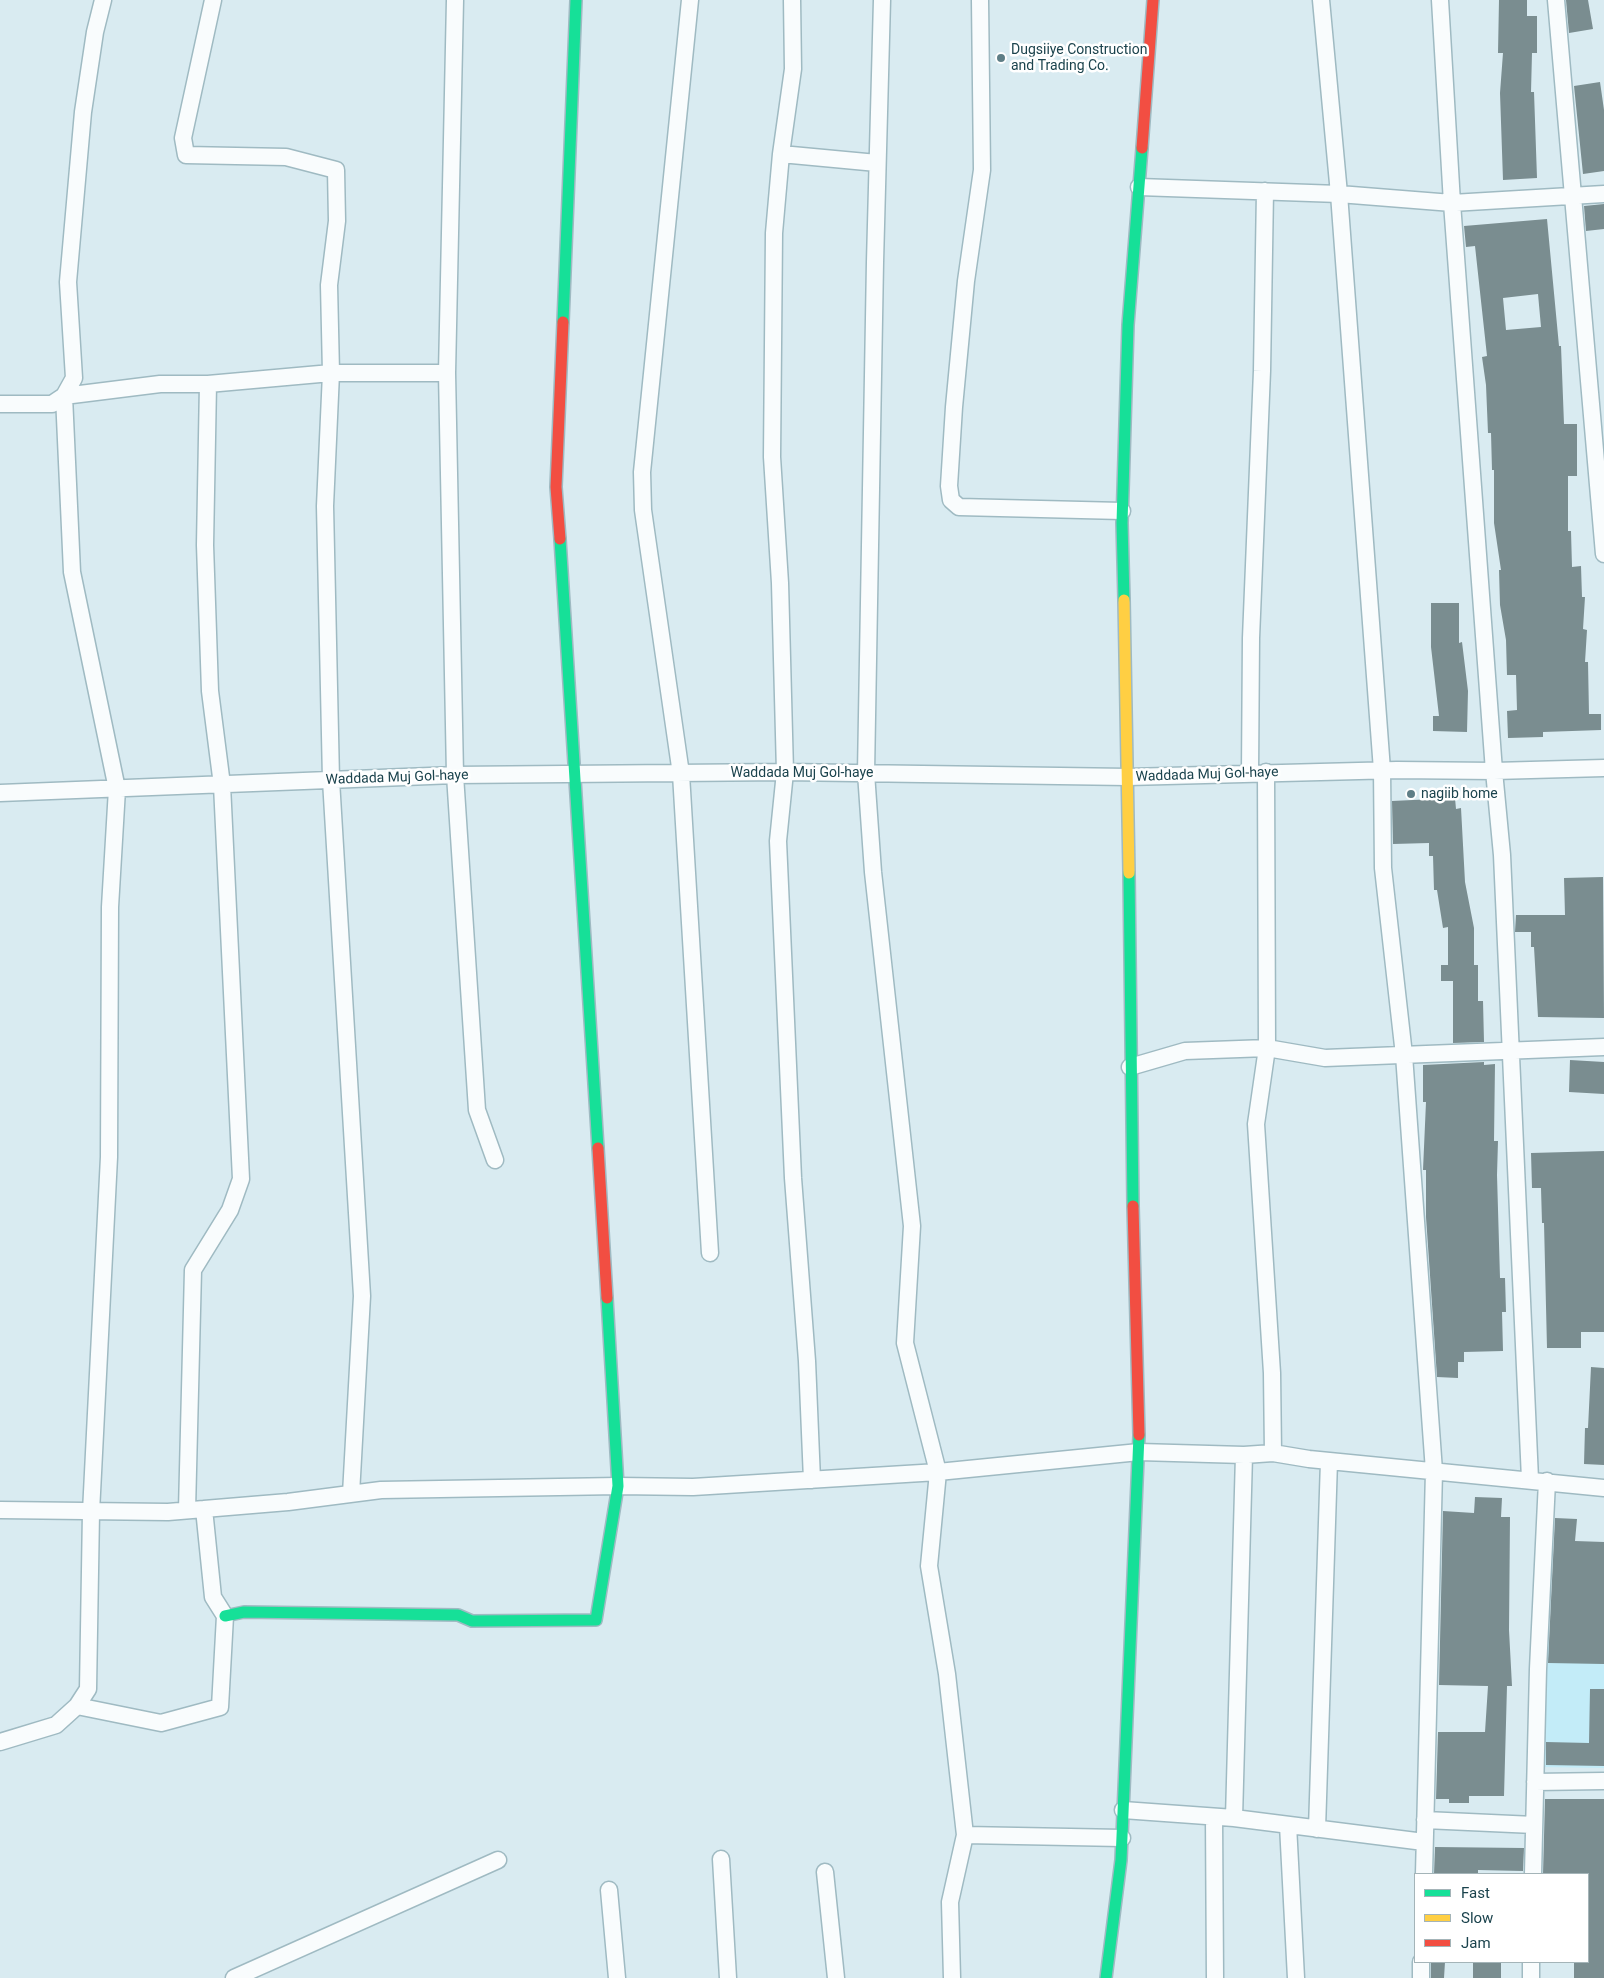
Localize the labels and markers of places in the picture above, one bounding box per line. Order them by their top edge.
place label: Dugsiiye Construction and Trading Co. [1011,42,1147,74]
marker: Dugsiiye Construction and Trading Co. [995,52,1007,64]
place label: nagiib home [1421,786,1498,802]
marker: nagiib home [1405,788,1417,800]

